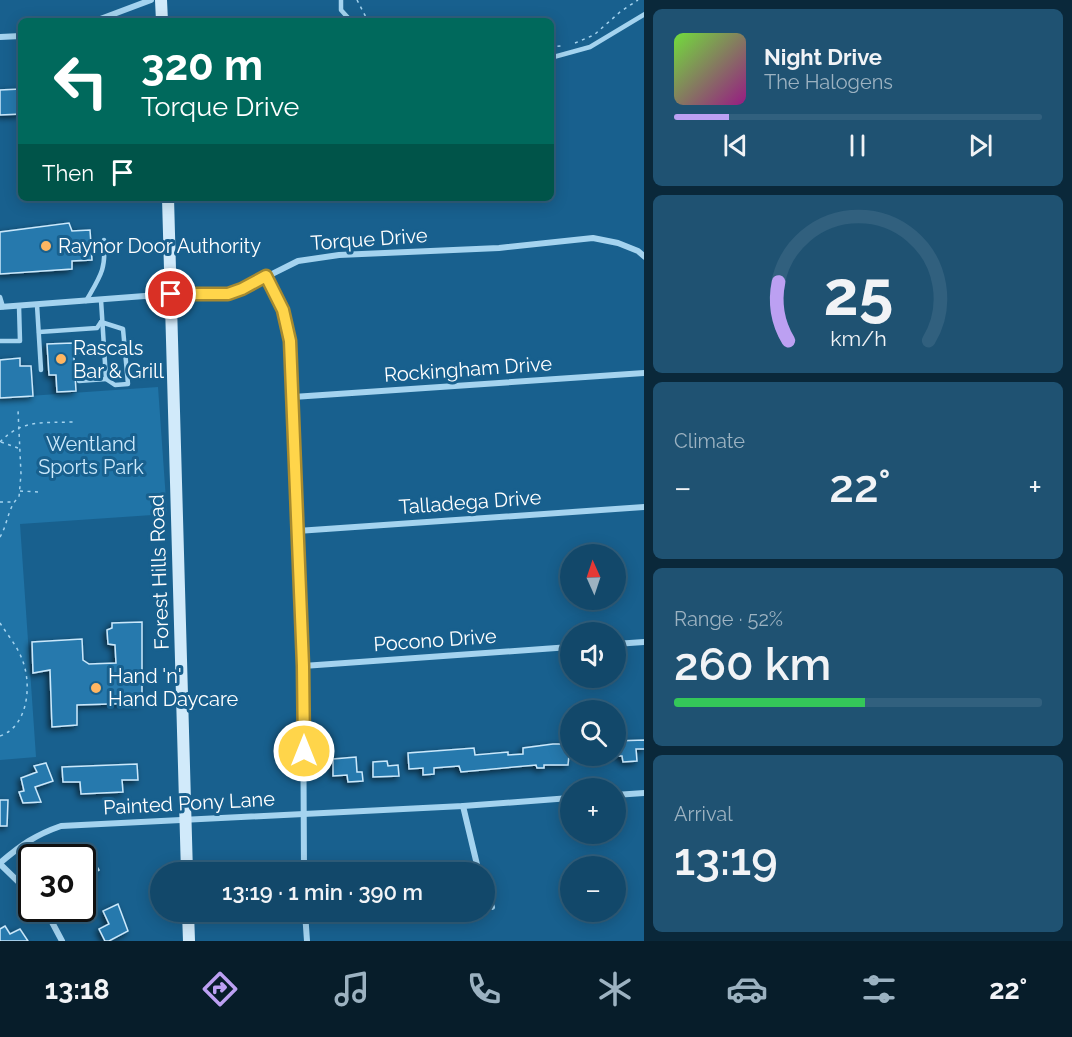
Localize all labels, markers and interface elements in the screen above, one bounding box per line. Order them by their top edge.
text: 320 m [141,41,263,90]
icon: left [42,42,120,120]
text: Night Drive [764,44,882,70]
text: The Halogens [764,70,893,94]
text: Torque Drive [141,91,299,122]
icon: previous [719,129,752,162]
icon: pause [841,129,874,162]
icon: next [964,129,997,162]
icon: arrive [106,156,139,189]
text: Then [42,160,94,186]
street label: Torque Drive [310,223,429,255]
place label: Raynor Door Authority [58,234,261,258]
marker: Raynor Door Authority [39,239,53,253]
text: 25 [823,256,893,330]
pin [145,268,196,319]
icon: arrive [154,277,187,310]
text: km/h [830,327,886,352]
place label: Rascals Bar & Grill [73,336,164,383]
street label: Rockingham Drive [383,351,553,387]
marker: Rascals Bar & Grill [54,352,68,366]
text: Climate [674,429,745,453]
park label: Wentland Sports Park [38,432,144,479]
text: 22° [829,460,891,513]
text: − [674,468,692,507]
text: + [1028,468,1042,507]
street label: Talladega Drive [398,485,542,519]
street label: Forest Hills Road [144,494,174,650]
north arrow [560,544,626,610]
map controls [560,544,626,922]
text: Range · 52% [674,607,783,631]
button: sound [560,622,626,688]
street label: Pocono Drive [373,624,498,656]
text: 260 km [674,638,831,691]
place label: Hand 'n' Hand Daycare [108,664,239,711]
marker: Hand 'n' Hand Daycare [89,681,103,695]
button: search [560,700,626,766]
position arrow [272,719,336,783]
button: + [560,778,626,844]
street label: Painted Pony Lane [103,787,276,819]
text: Arrival [674,802,733,826]
text: 13:19 [674,833,778,886]
speed limit sign: 30 [18,844,96,922]
button: − [560,856,626,922]
text: 13:19 · 1 min · 390 m [222,879,423,905]
icon: directions [199,968,241,1010]
icon: music [331,968,373,1010]
icon: phone [463,968,505,1010]
icon: climate [594,968,636,1010]
icon: car [726,968,768,1010]
icon: filters [858,968,900,1010]
text: 13:18 [45,974,110,1005]
text: 22° [989,974,1027,1005]

